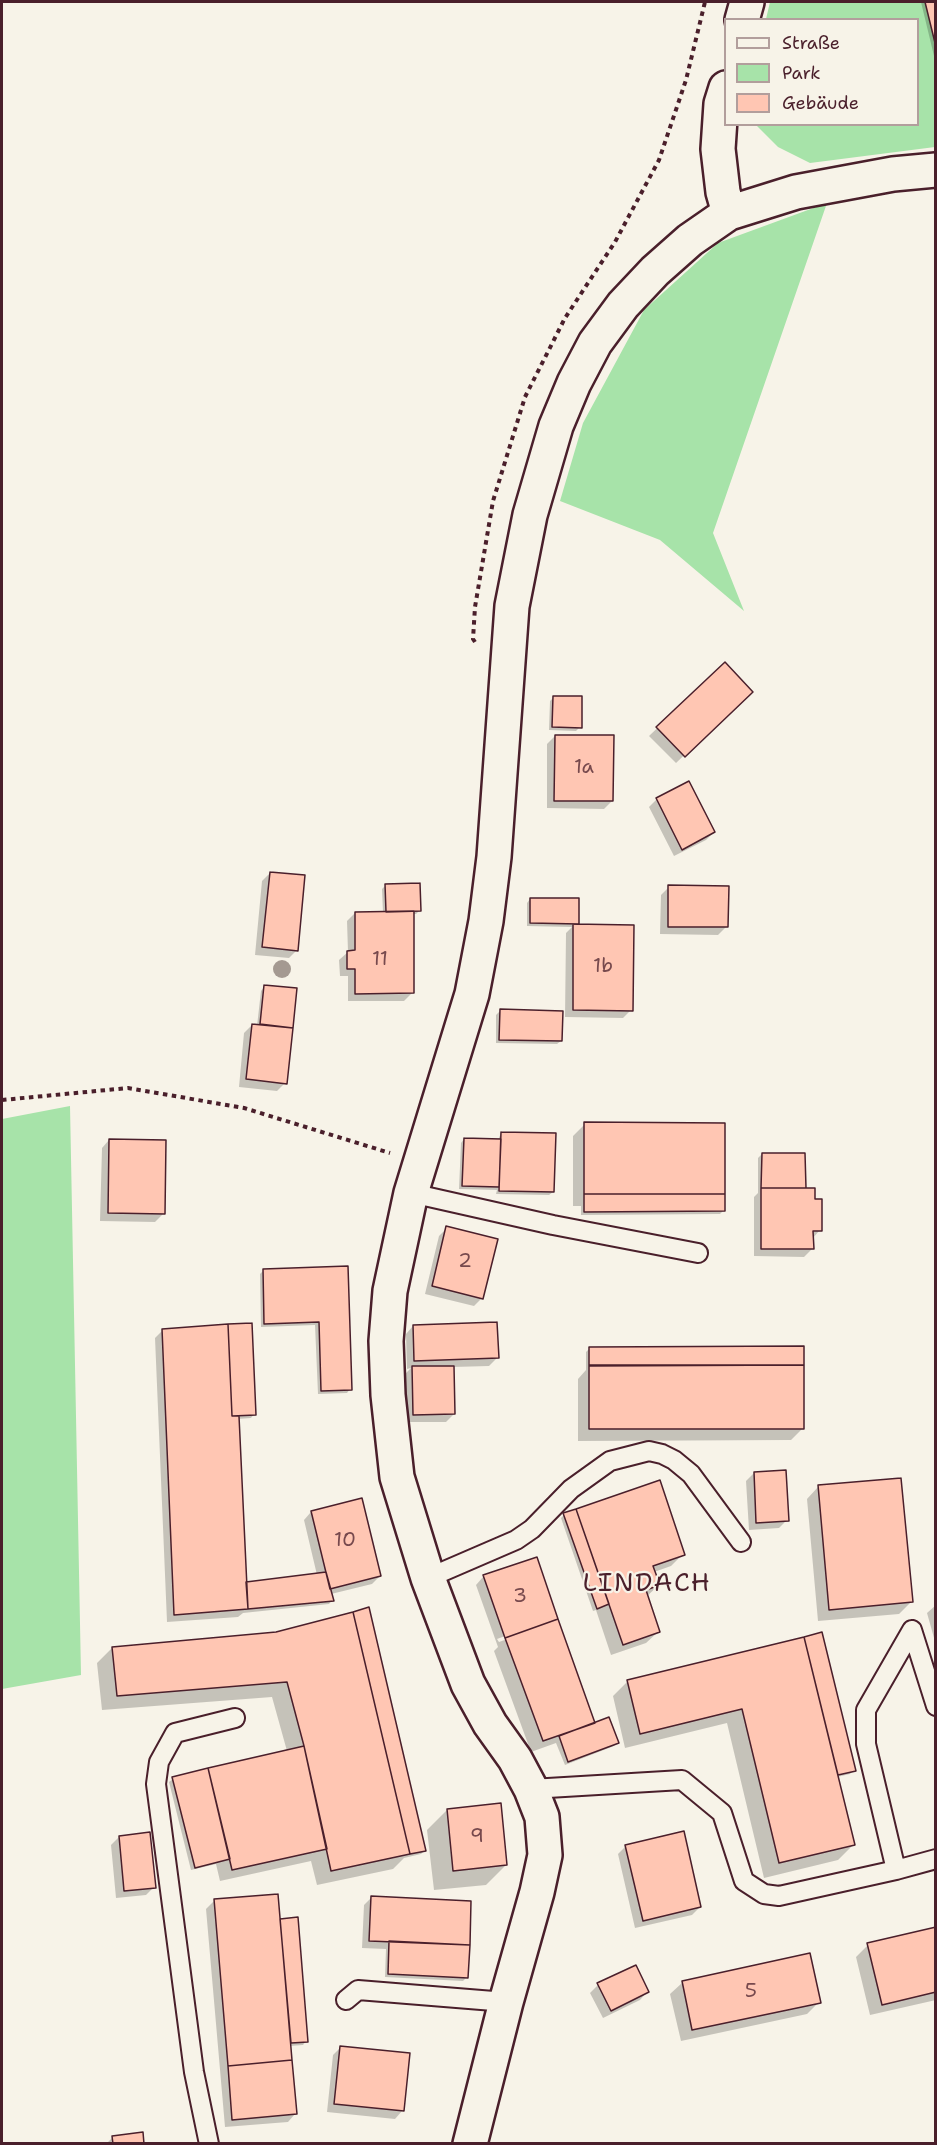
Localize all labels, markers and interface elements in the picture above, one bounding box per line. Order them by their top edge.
legend [724,18,919,126]
text: Straße [782,31,840,55]
text: Park [782,61,821,85]
text: Gebäude [782,91,859,115]
house number: 1a [574,756,594,780]
house number: 11 [372,948,388,972]
house number: 1b [593,955,613,979]
house number: 2 [458,1250,472,1274]
house number: 10 [334,1529,356,1553]
district label: LINDACH [583,1568,711,1600]
house number: 3 [513,1585,527,1609]
house number: 9 [470,1825,484,1849]
house number: 5 [745,1980,757,2004]

